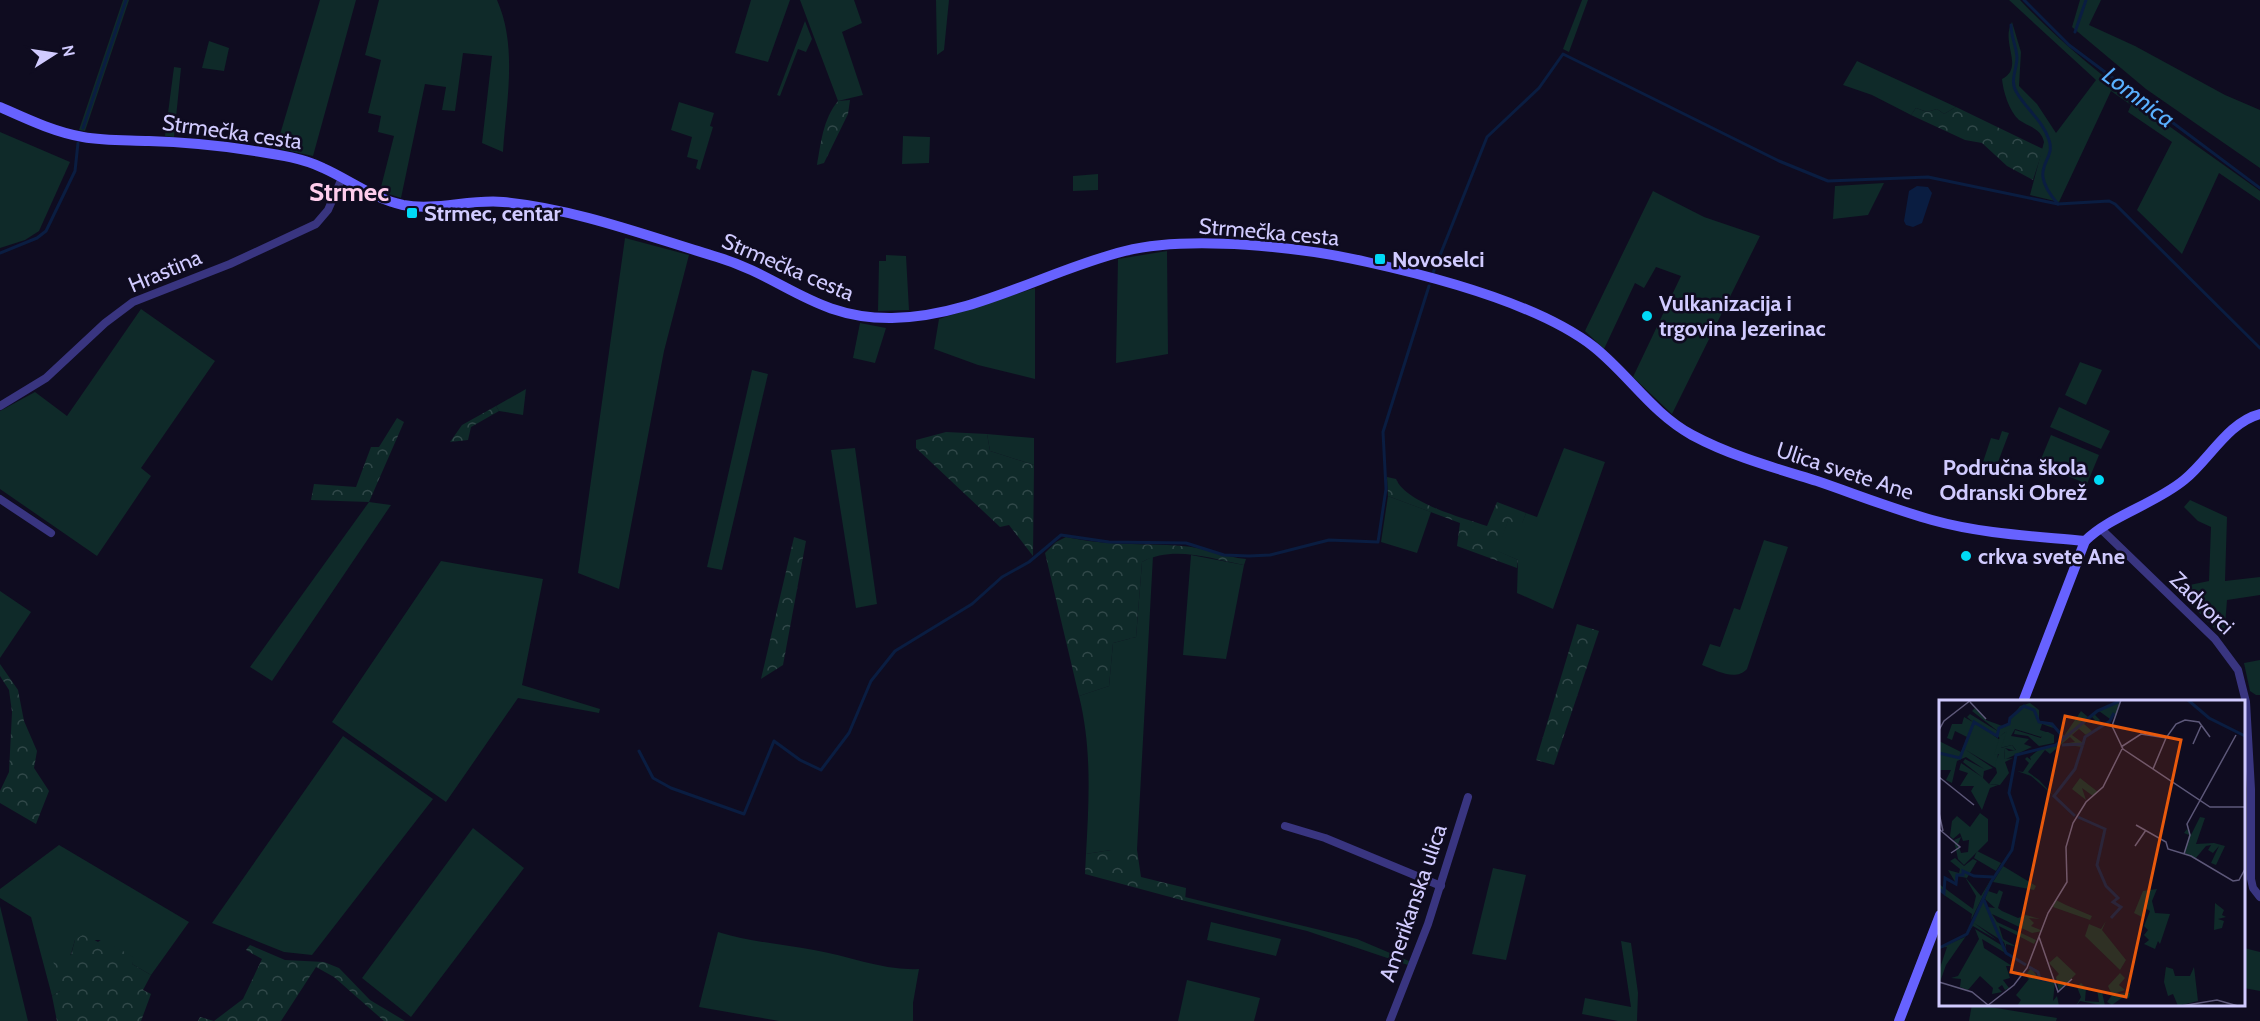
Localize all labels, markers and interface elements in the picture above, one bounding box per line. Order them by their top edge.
north arrow [24,24,84,84]
text: N [58,43,79,58]
water label: Lomnica [2097,60,2181,134]
street label: Strmečka cesta [160,109,304,155]
district label: Strmec [309,176,389,208]
place label: Strmec, centar [424,200,562,227]
marker: Strmec, centar [405,206,419,220]
street label: Strmečka cesta [1198,212,1341,252]
street label: Strmečka cesta [718,227,859,307]
street label: Hrastina [124,243,206,298]
place label: Novoselci [1392,246,1484,273]
marker: Novoselci [1373,252,1387,266]
place label: Vulkanizacija i trgovina Jezerinac [1659,290,1826,342]
marker: Vulkanizacija i trgovina Jezerinac [1640,309,1654,323]
street label: Ulica svete Ane [1773,436,1917,506]
place label: Područna škola Odranski Obrež [1939,454,2088,506]
marker: Područna škola Odranski Obrež [2092,473,2106,487]
place label: crkva svete Ane [1978,543,2125,570]
marker: crkva svete Ane [1959,549,1973,563]
street label: Zadvorci [2164,566,2240,640]
inset map [1939,700,2245,1006]
street label: Amerikanska ulica [1373,820,1453,985]

